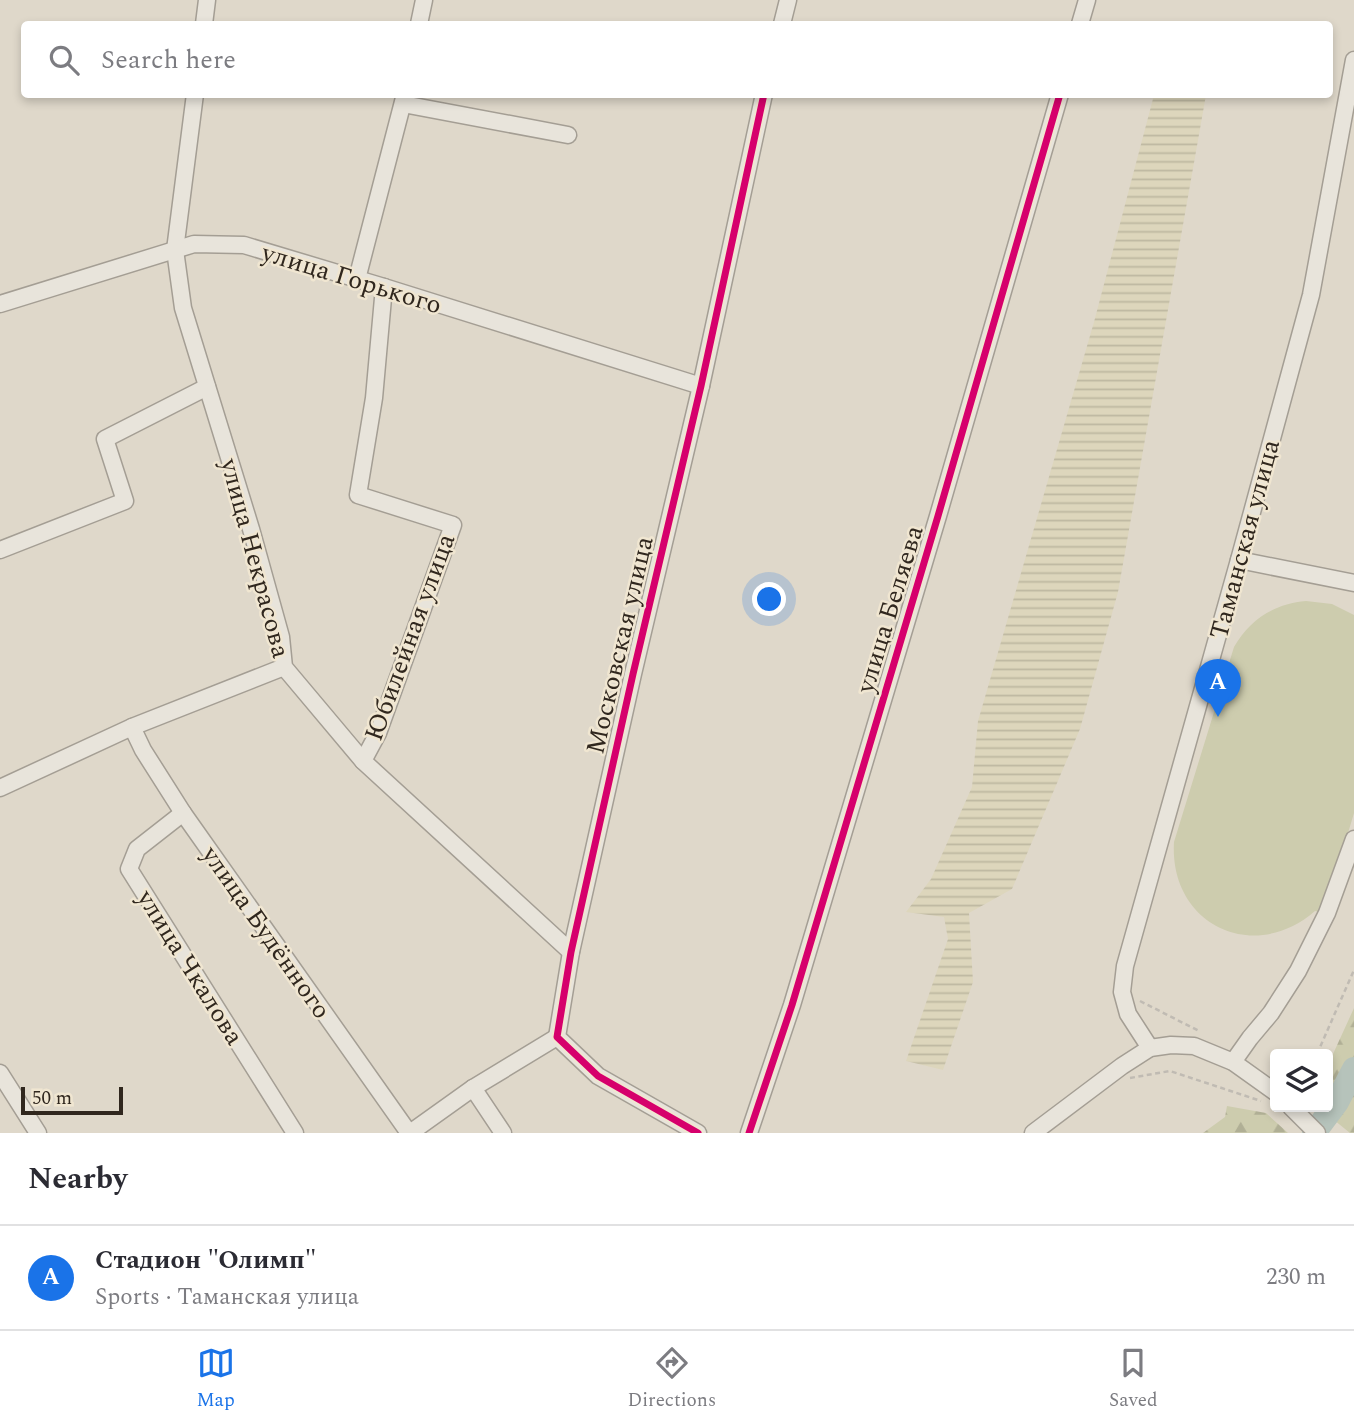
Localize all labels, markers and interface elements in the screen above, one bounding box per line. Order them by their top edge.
search box [21,21,1333,98]
text: Search here [101,40,236,80]
icon: search [45,41,83,79]
street label: улица Горького [256,232,447,325]
street label: Таманская улица [1199,435,1291,644]
street label: улица Некрасова [209,453,301,663]
street label: улица Беляева [845,520,935,699]
street label: Юбилейная улица [354,528,466,747]
street label: Московская улица [575,532,665,758]
your location [752,582,786,616]
pin: A [1195,659,1241,717]
street label: улица Будённого [191,837,341,1027]
street label: улица Чкалова [126,881,254,1053]
map controls [1270,1049,1333,1112]
button: layers [1270,1049,1333,1112]
scale bar [21,1084,122,1116]
text: 50 m [32,1084,72,1113]
text: Nearby [28,1156,127,1202]
text: Стадион "Олимп" [95,1240,317,1280]
text: A [42,1260,60,1295]
text: 230 m [1266,1260,1326,1295]
text: Sports · Таманская улица [95,1280,359,1315]
tab: Map [196,1344,235,1415]
tab: Directions [627,1344,716,1415]
tab: Saved [1109,1344,1158,1415]

